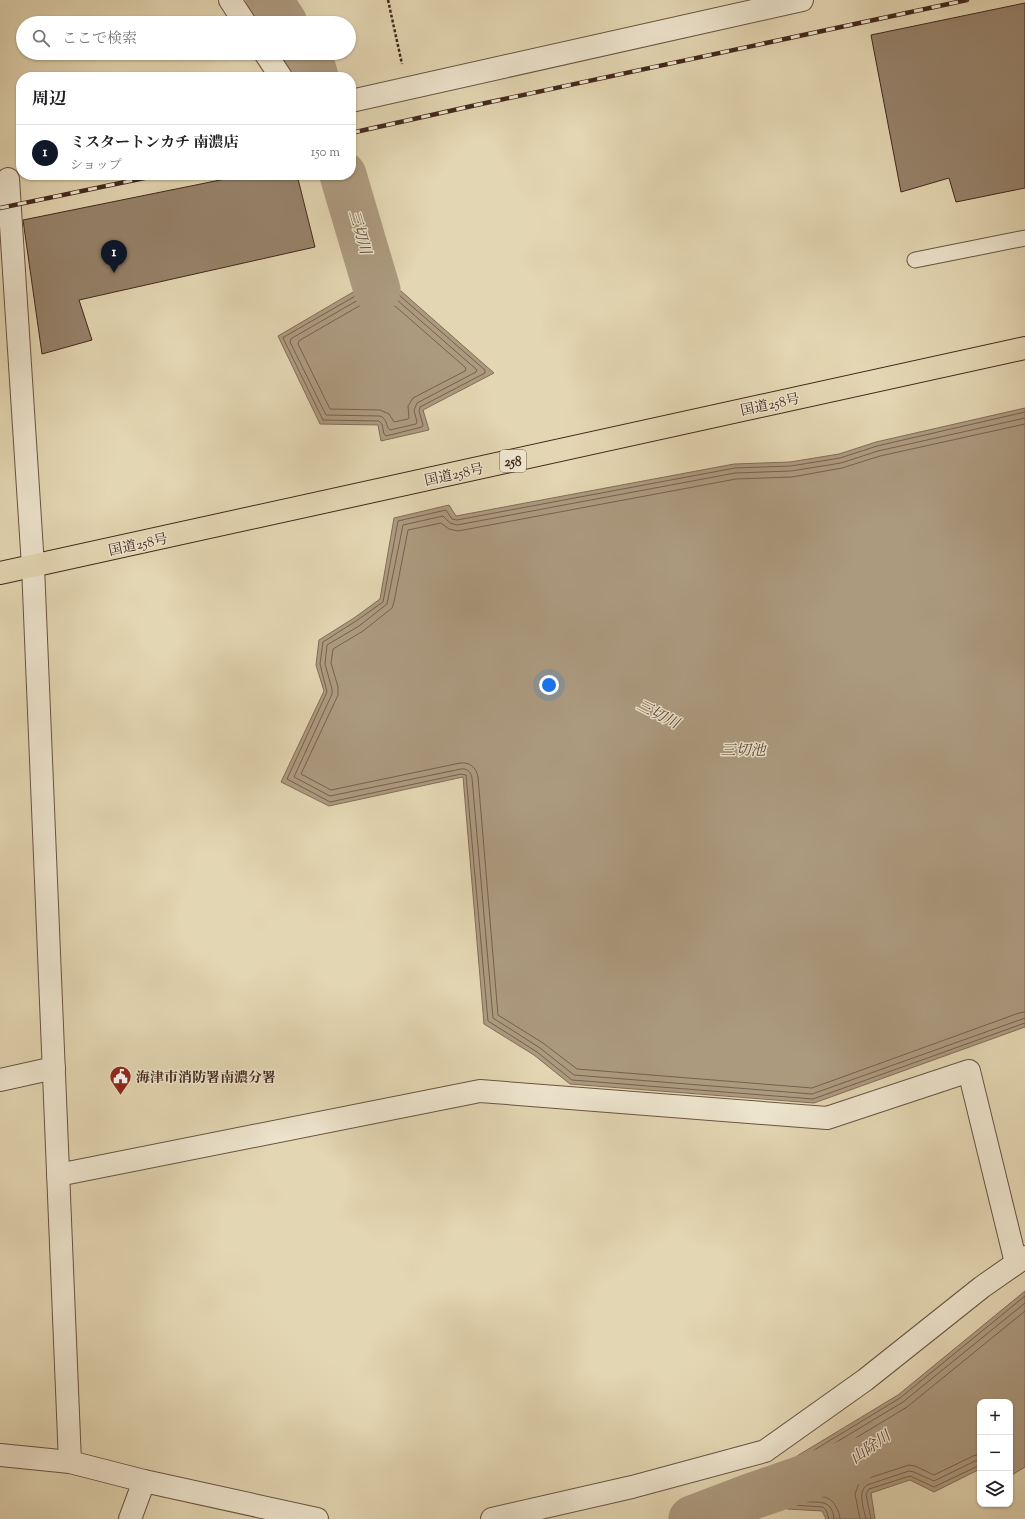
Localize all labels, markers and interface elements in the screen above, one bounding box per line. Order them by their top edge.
search box [16,16,356,60]
icon: search [30,27,52,49]
text: ここで検索 [62,29,137,50]
text: 周辺 [32,88,66,112]
text: ミスタートンカチ 南濃店 [70,133,238,154]
text: 1 [43,144,47,162]
text: 150 m [311,144,340,162]
text: ショップ [70,157,122,175]
water label: 三切川 [342,208,375,259]
pin: 1 [101,240,127,273]
street label: 国道258号 [739,390,802,422]
road number: 258 [500,450,526,472]
street label: 国道258号 [423,460,486,492]
street label: 国道258号 [107,530,170,562]
your location [539,675,559,695]
water label: 三切川 [632,696,684,736]
water label: 三切池 [720,741,767,762]
public building icon: 海津市消防署南濃分署 [108,1064,134,1097]
place label: 海津市消防署南濃分署 [136,1069,276,1089]
map controls [977,1399,1013,1507]
button: + [977,1399,1013,1435]
water label: 山除川 [846,1426,897,1470]
button: − [977,1435,1013,1471]
button: layers [977,1471,1013,1507]

